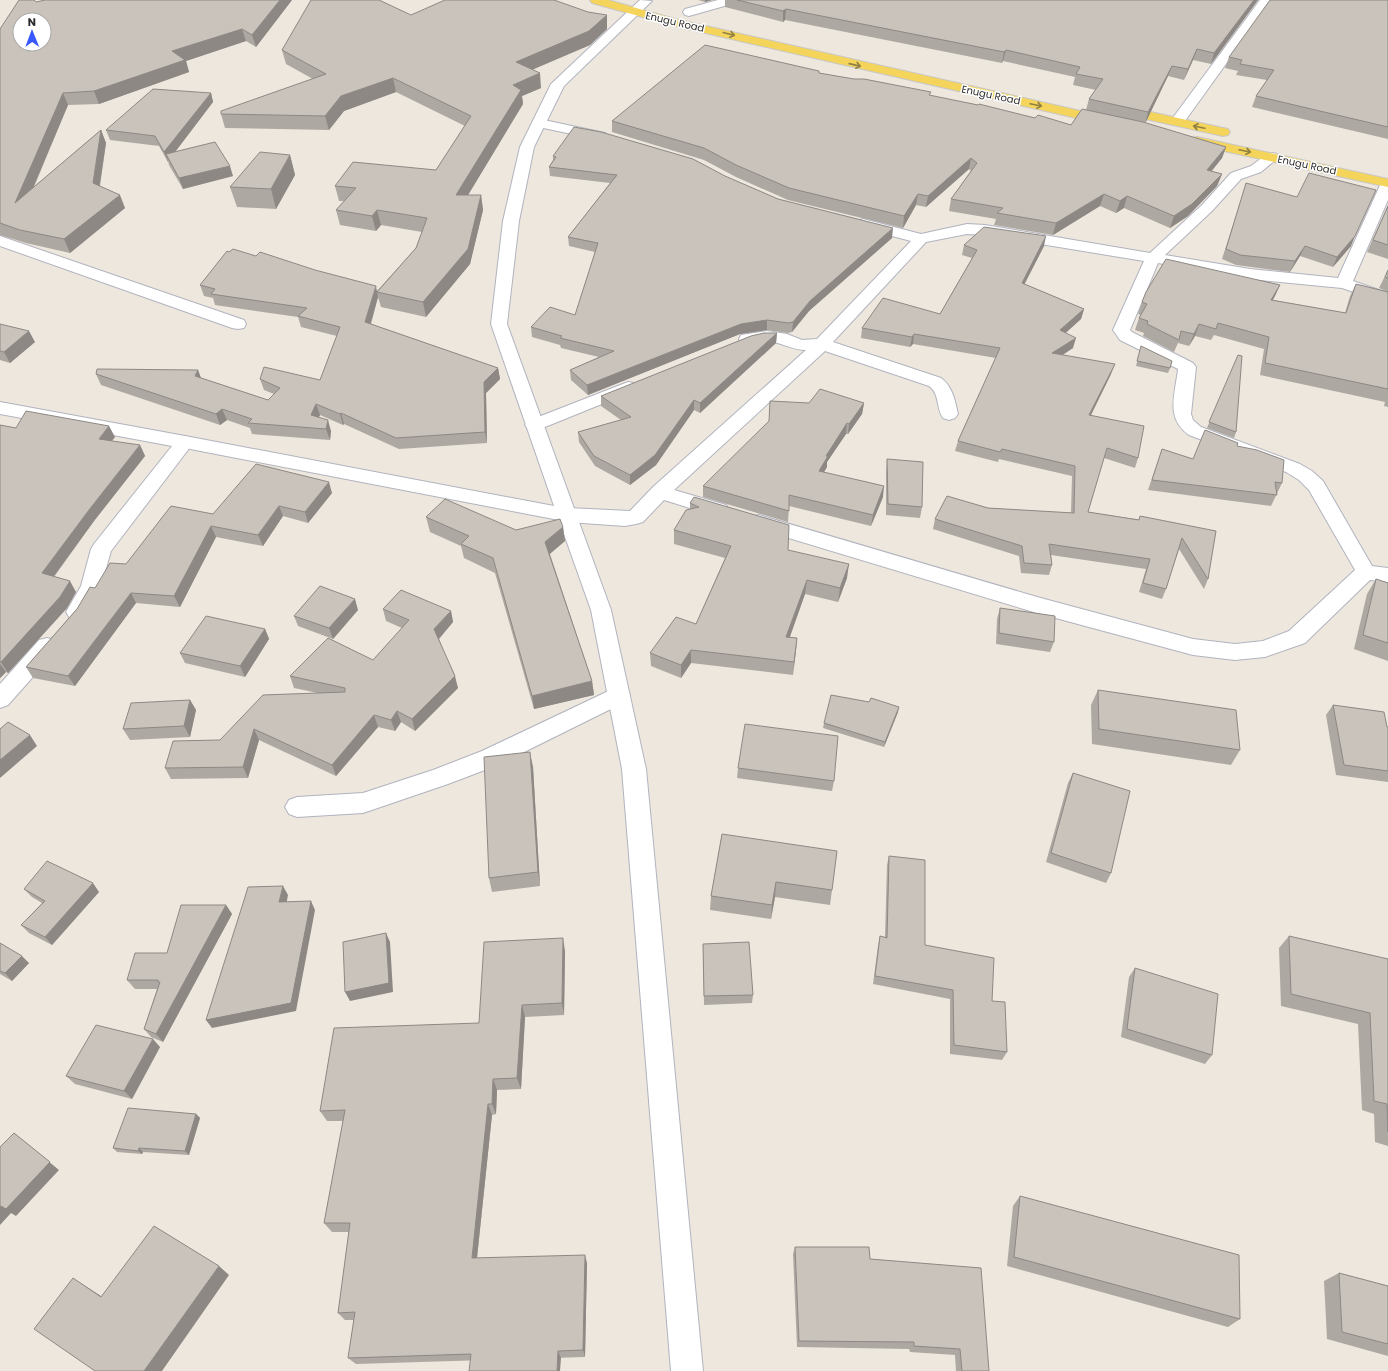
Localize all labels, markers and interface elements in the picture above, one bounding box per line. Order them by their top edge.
street label: Enugu Road [644,8,706,36]
north arrow [12,12,52,52]
text: N [28,14,36,30]
one-way arrow [722,31,735,39]
one-way arrow [848,62,861,70]
street label: Enugu Road [960,81,1022,109]
one-way arrow [1030,102,1043,110]
one-way arrow [1193,122,1206,130]
one-way arrow [1239,148,1252,156]
street label: Enugu Road [1276,151,1338,179]

